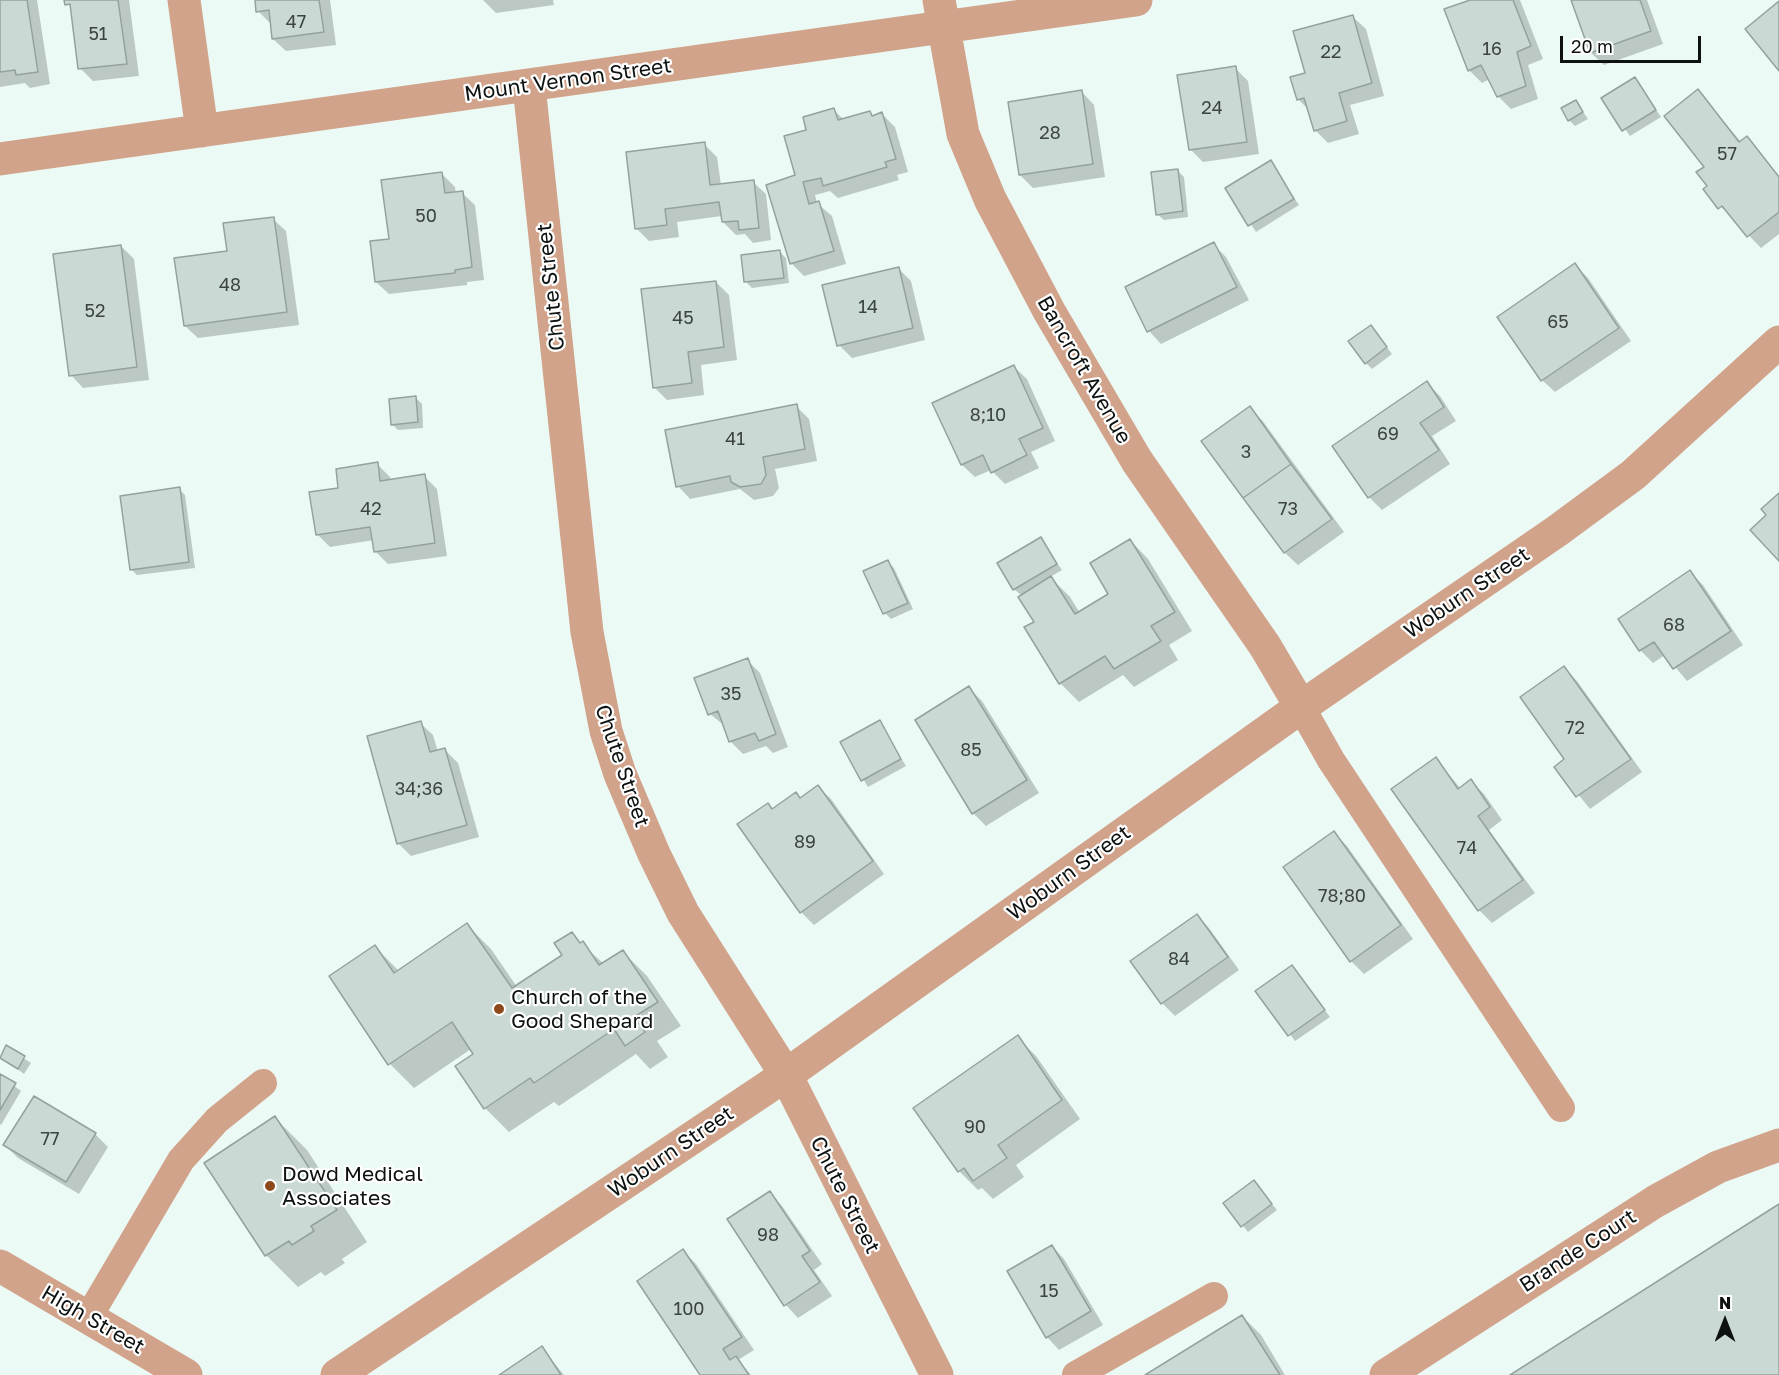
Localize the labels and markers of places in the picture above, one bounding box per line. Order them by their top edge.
place label: Church of the Good Shepard [511,984,653,1034]
marker: Church of the Good Shepard [492,1002,506,1016]
place label: Dowd Medical Associates [282,1161,423,1211]
marker: Dowd Medical Associates [263,1179,277,1193]

